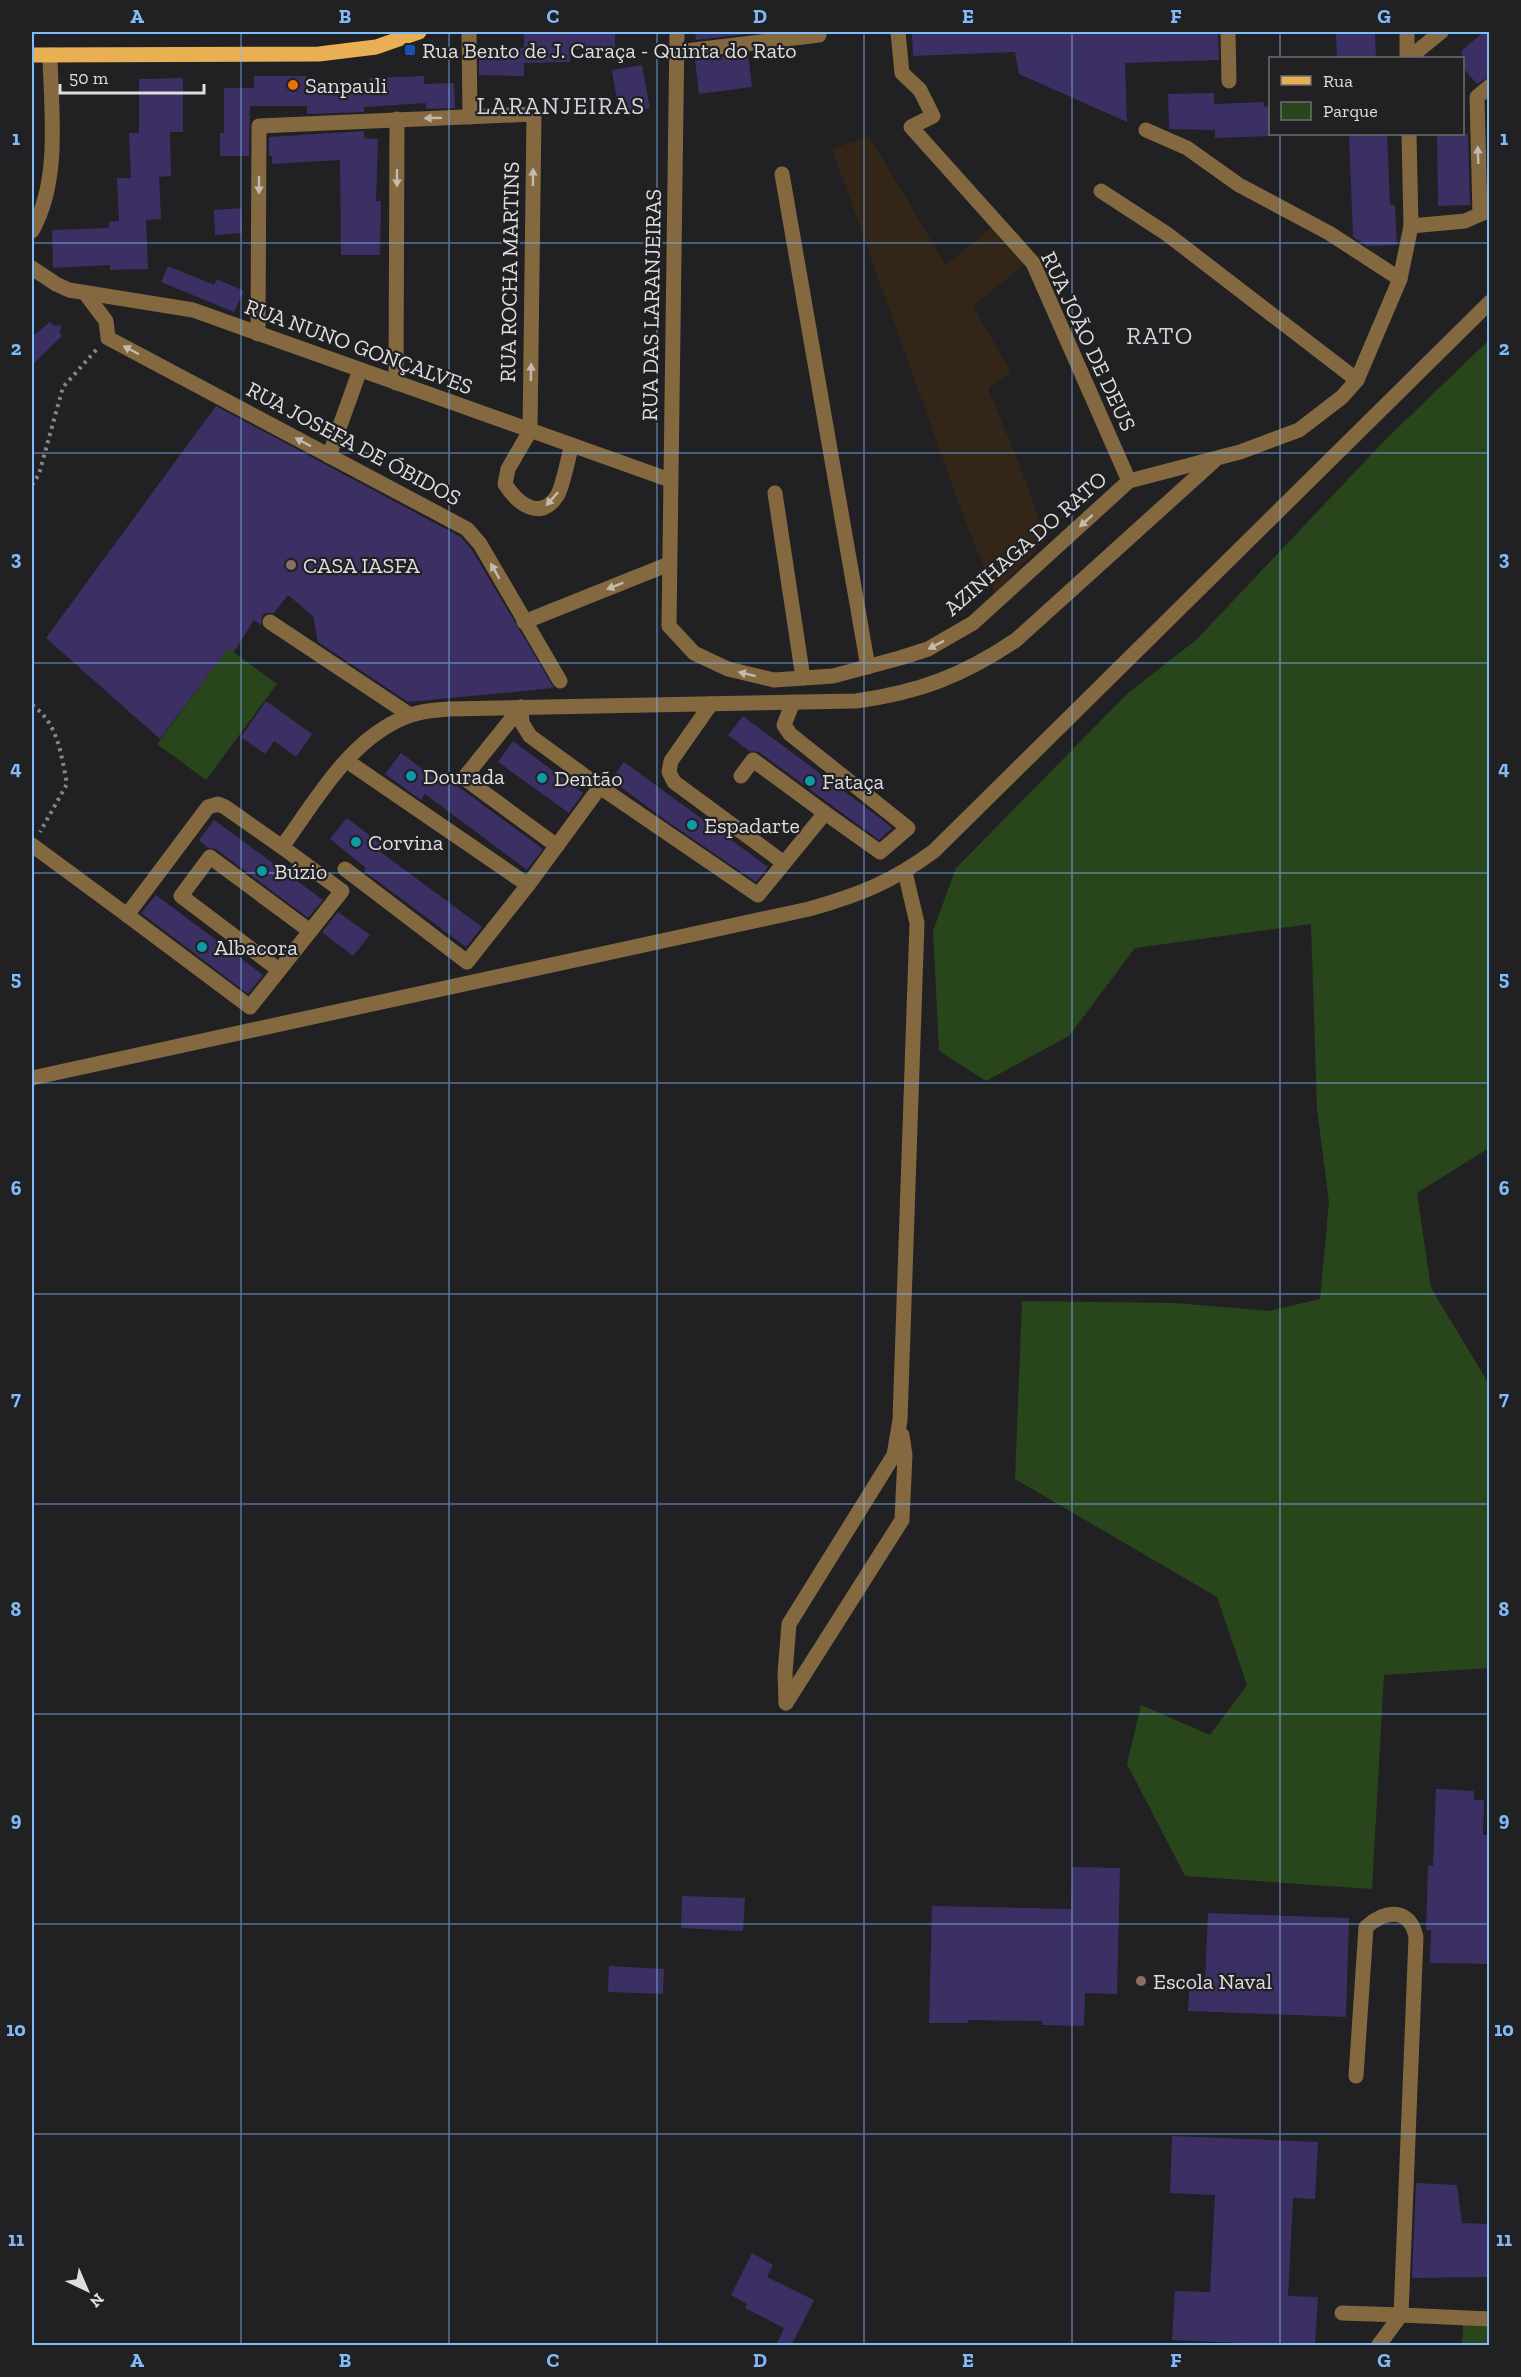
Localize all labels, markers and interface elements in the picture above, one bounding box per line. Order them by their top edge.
text: A [130,4,144,28]
text: B [339,4,351,28]
text: C [547,4,560,28]
text: D [753,4,767,28]
text: E [962,4,974,28]
text: F [1170,4,1182,28]
text: G [1377,4,1391,28]
place label: Rua Bento de J. Caraça - Quinta do Rato [422,37,797,64]
marker: Rua Bento de J. Caraça - Quinta do Rato [403,43,417,57]
scale bar [60,57,204,95]
legend [1269,57,1464,135]
text: 50 m [69,67,109,89]
text: Rua [1323,70,1353,92]
place label: Sanpauli [305,72,387,99]
marker: Sanpauli [286,78,300,92]
district label: LARANJEIRAS [477,91,645,120]
text: Parque [1323,100,1378,122]
one-way arrow [424,114,443,123]
text: 1 [12,126,20,150]
text: 1 [1500,126,1508,150]
one-way arrow [1474,146,1483,165]
street label: RUA ROCHA MARTINS [494,161,525,383]
one-way arrow [392,168,402,187]
one-way arrow [528,168,538,187]
one-way arrow [254,175,264,194]
street label: RUA DAS LARANJEIRAS [636,189,667,421]
street label: RUA JOÃO DE DEUS [1035,247,1142,435]
street label: RUA NUNO GONÇALVES [241,293,476,400]
district label: RATO [1126,321,1194,350]
text: 2 [11,336,22,360]
text: 2 [1499,336,1510,360]
one-way arrow [122,345,139,355]
one-way arrow [526,363,536,382]
street label: RUA JOSEFA DE ÓBIDOS [242,375,466,511]
one-way arrow [294,437,311,447]
street label: AZINHAGA DO RATO [938,465,1112,621]
one-way arrow [545,492,559,507]
one-way arrow [1078,514,1093,528]
text: 3 [11,546,22,570]
text: 3 [1499,546,1510,570]
place label: CASA IASFA [303,552,421,579]
marker: CASA IASFA [284,558,298,572]
one-way arrow [490,563,501,579]
one-way arrow [606,581,624,591]
one-way arrow [927,639,945,649]
one-way arrow [738,668,756,678]
text: 4 [10,756,22,780]
text: 4 [1498,756,1510,780]
place label: Dourada [423,763,505,790]
place label: Dentão [554,765,623,792]
place label: Fataça [822,768,885,795]
marker: Dourada [404,769,418,783]
marker: Dentão [535,771,549,785]
marker: Fataça [803,774,817,788]
place label: Espadarte [704,812,800,839]
marker: Espadarte [685,818,699,832]
place label: Corvina [368,829,444,856]
marker: Corvina [349,835,363,849]
place label: Búzio [274,858,327,885]
marker: Búzio [255,864,269,878]
place label: Albacora [214,934,298,961]
marker: Albacora [195,940,209,954]
text: 5 [11,966,21,990]
text: 5 [1499,966,1509,990]
text: 6 [11,1176,22,1200]
text: 6 [1499,1176,1510,1200]
text: 7 [11,1386,21,1410]
text: 7 [1499,1386,1509,1410]
text: 8 [11,1597,22,1621]
text: 8 [1499,1597,1510,1621]
text: 9 [11,1807,22,1831]
text: 9 [1499,1807,1510,1831]
place label: Escola Naval [1153,1968,1272,1995]
marker: Escola Naval [1134,1974,1148,1988]
text: 10 [6,2017,26,2041]
text: 10 [1494,2017,1514,2041]
text: 11 [8,2227,24,2251]
text: 11 [1496,2227,1512,2251]
north arrow [57,2260,117,2320]
text: N [86,2289,108,2311]
text: A [130,2348,144,2372]
text: B [339,2348,351,2372]
text: C [547,2348,560,2372]
text: D [753,2348,767,2372]
text: E [962,2348,974,2372]
text: F [1170,2348,1182,2372]
text: G [1377,2348,1391,2372]

